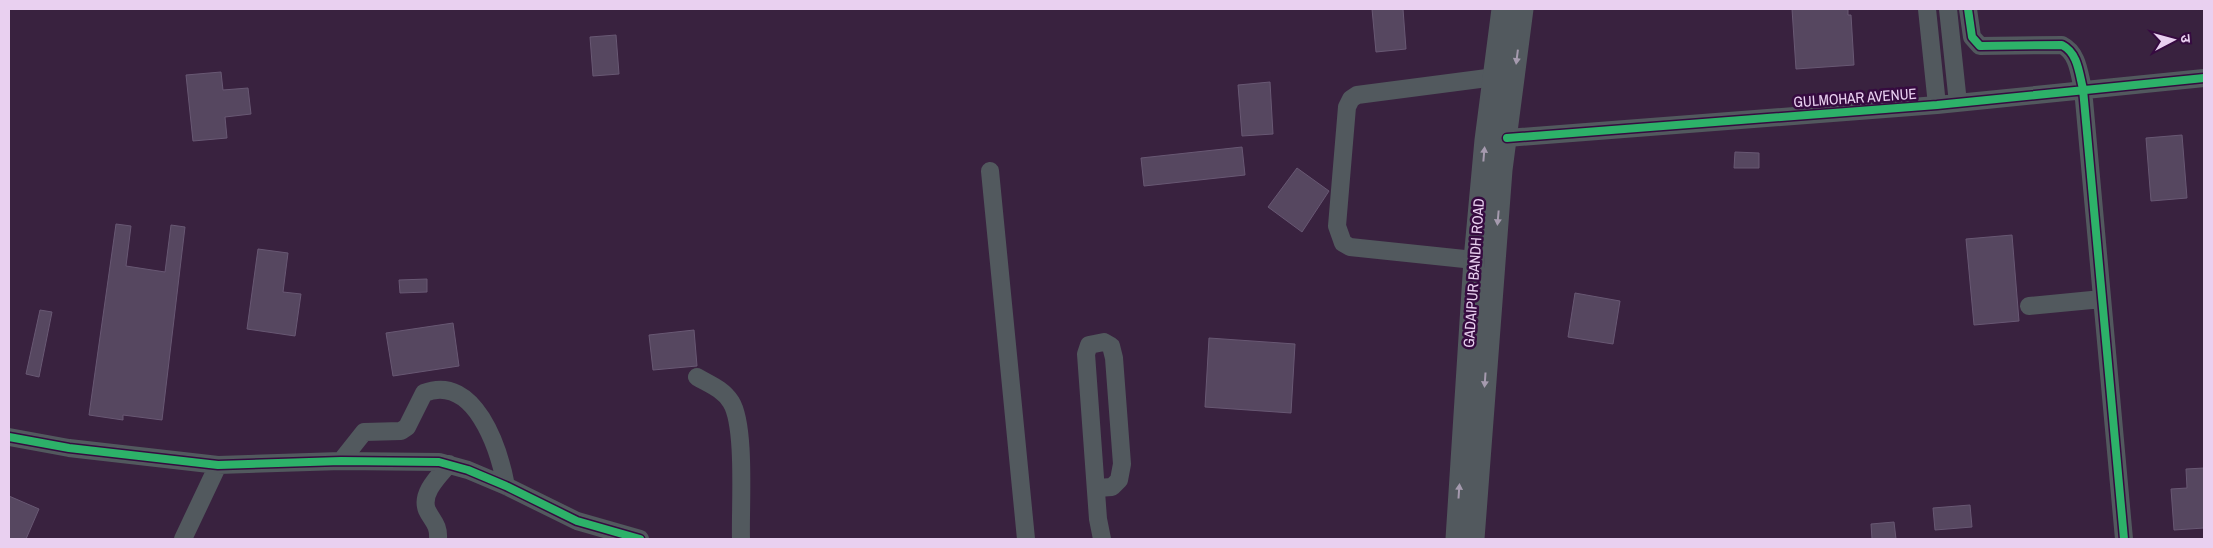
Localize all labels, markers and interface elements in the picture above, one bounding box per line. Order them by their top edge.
north arrow [2148,15,2198,65]
text: उ [2177,34,2195,44]
one-way arrow [1513,49,1521,65]
street label: GULMOHAR AVENUE [1793,83,1917,112]
one-way arrow [1480,146,1488,162]
street label: GADAIPUR BANDH ROAD [1458,197,1489,348]
one-way arrow [1494,211,1502,227]
one-way arrow [1481,373,1489,389]
one-way arrow [1456,482,1464,498]

